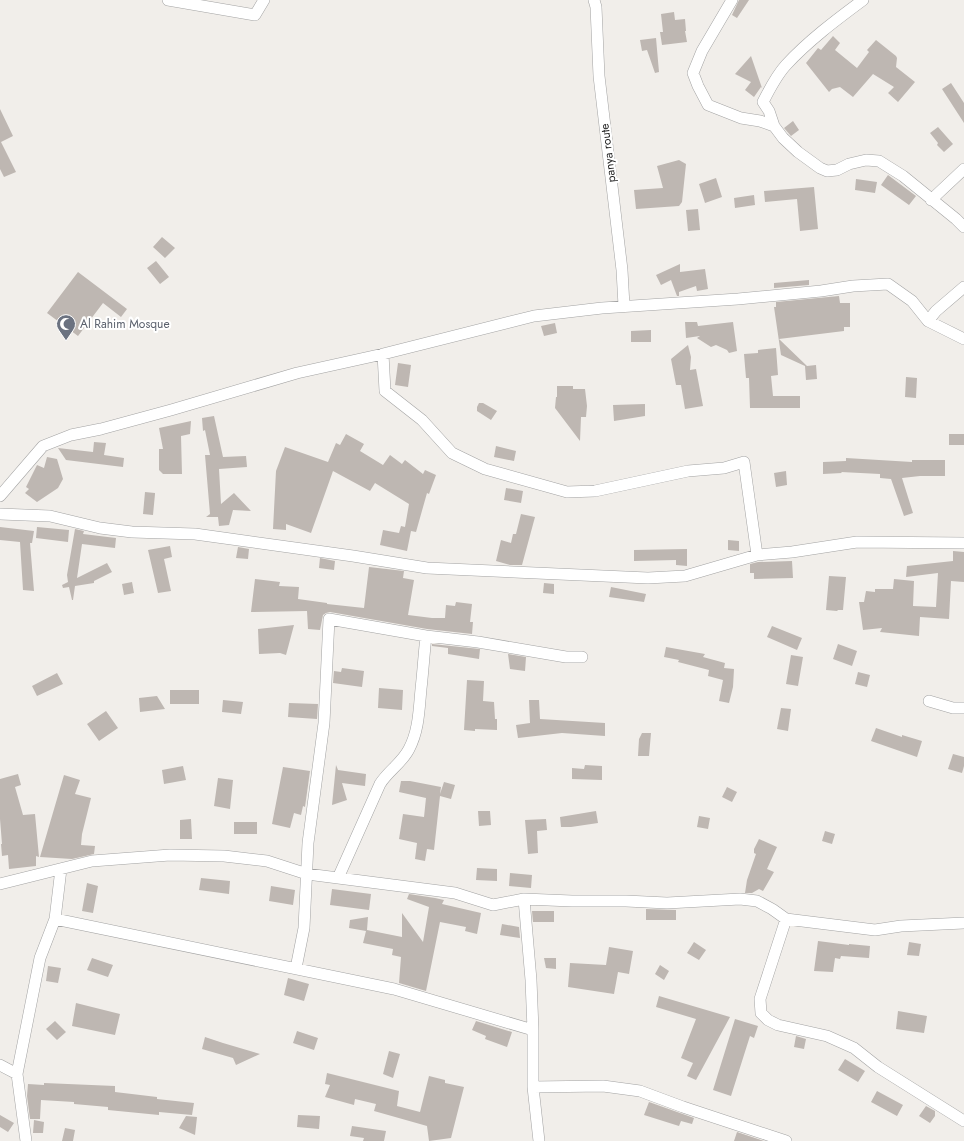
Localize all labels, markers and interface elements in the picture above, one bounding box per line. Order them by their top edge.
street label: panya route [595,122,621,184]
mosque icon: Al Rahim Mosque [55,313,77,341]
place label: Al Rahim Mosque [80,315,170,333]

